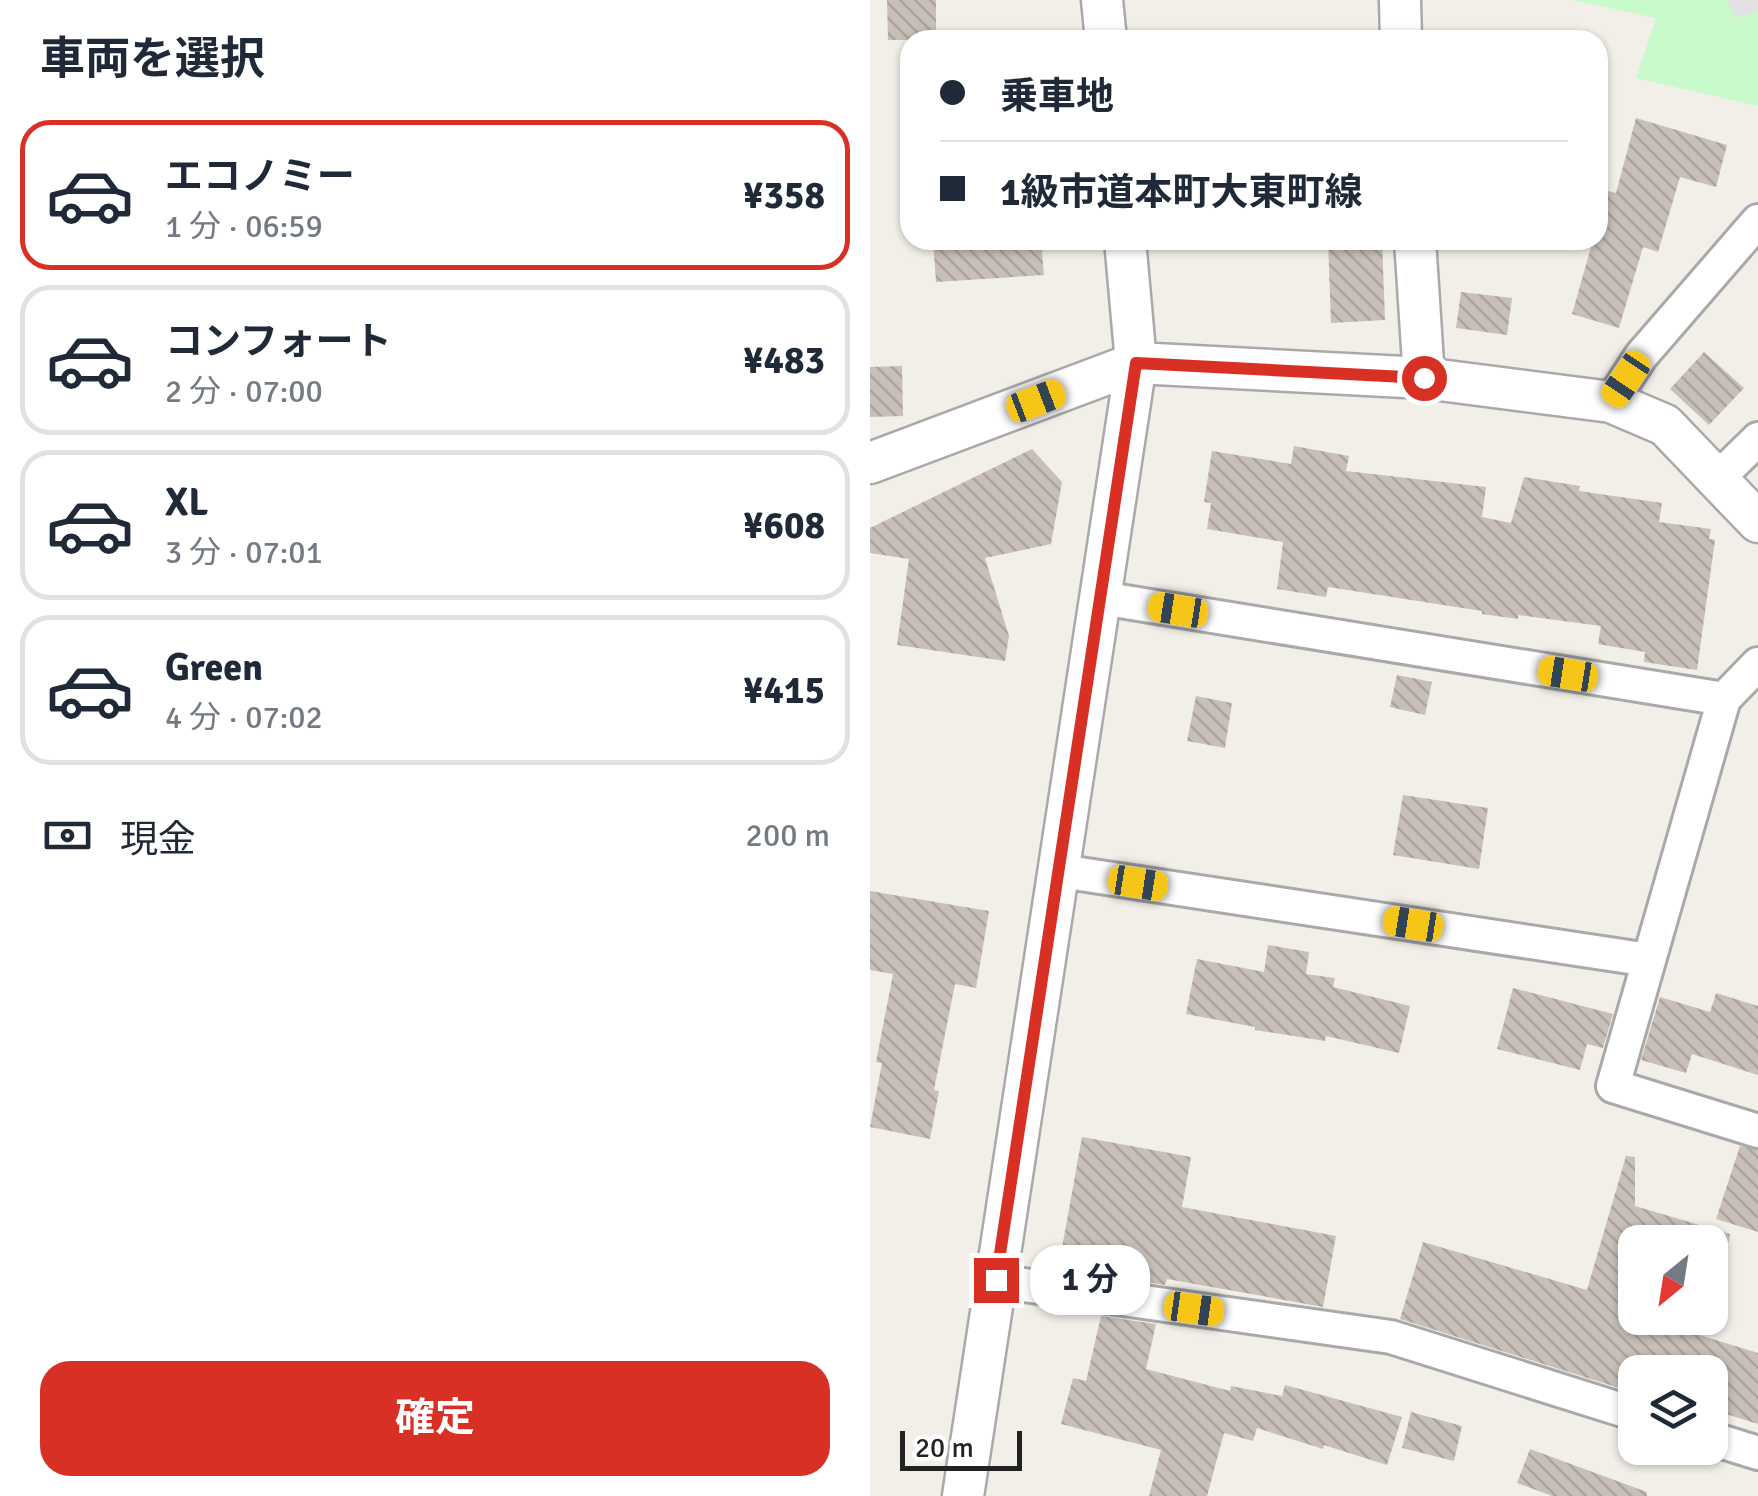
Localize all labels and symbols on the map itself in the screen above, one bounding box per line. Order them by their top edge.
car [1597,346,1655,412]
route start [1402,356,1447,401]
car [1003,376,1069,426]
car [1146,590,1210,630]
car [1536,654,1600,694]
car [1106,863,1170,903]
car [1381,904,1445,944]
north arrow [1618,1225,1728,1335]
callout: 1 分 [1031,1245,1151,1315]
route end [974,1258,1019,1303]
car [1162,1290,1226,1328]
scale bar [900,1426,1022,1470]

